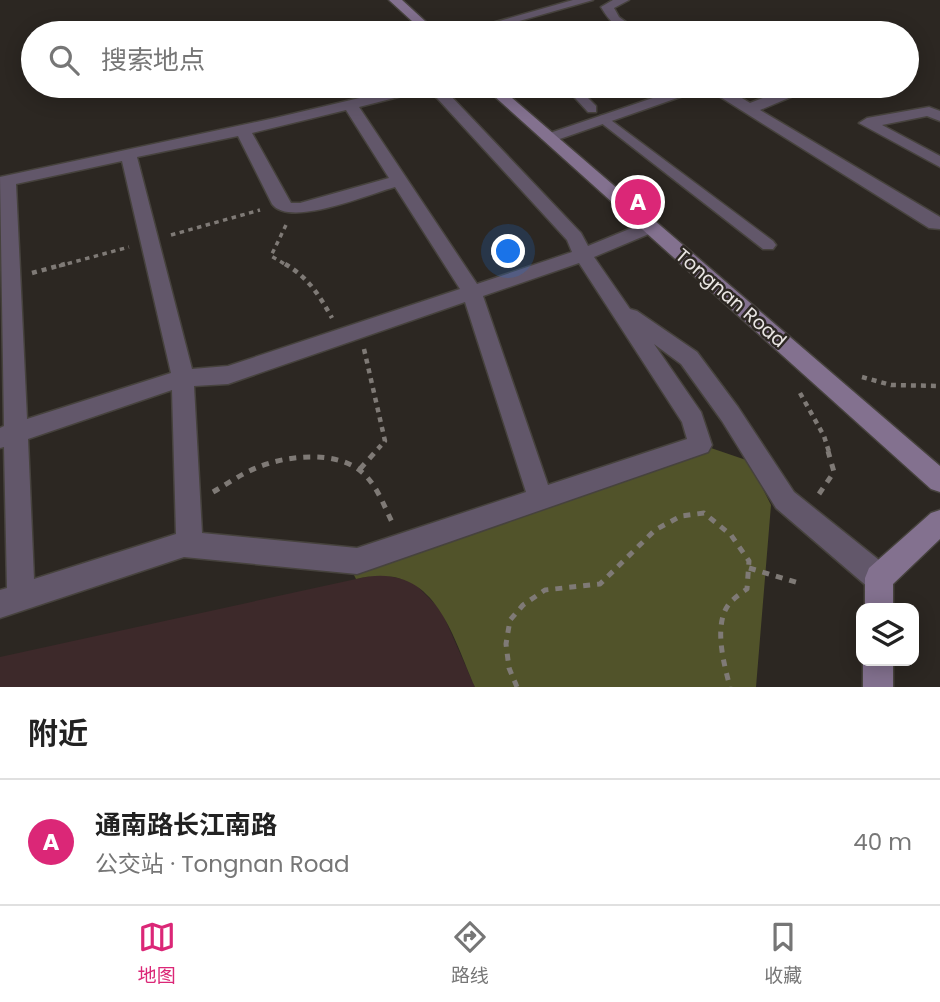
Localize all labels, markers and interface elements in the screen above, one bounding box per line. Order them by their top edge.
search box [21,21,919,98]
icon: search [45,41,83,79]
text: 搜索地点 [101,42,205,78]
pin: A [615,176,661,228]
your location [491,234,525,268]
street label: Tongnan Road [670,242,792,354]
map controls [856,603,919,666]
button: layers [856,603,919,666]
text: 附近 [28,712,88,755]
text: 通南路长江南路 [95,807,277,843]
text: A [43,826,59,858]
text: 40 m [853,826,912,858]
text: 公交站 · Tongnan Road [95,848,350,880]
tab: 地图 [138,918,176,990]
tab: 路线 [451,918,489,990]
tab: 收藏 [764,918,802,990]

